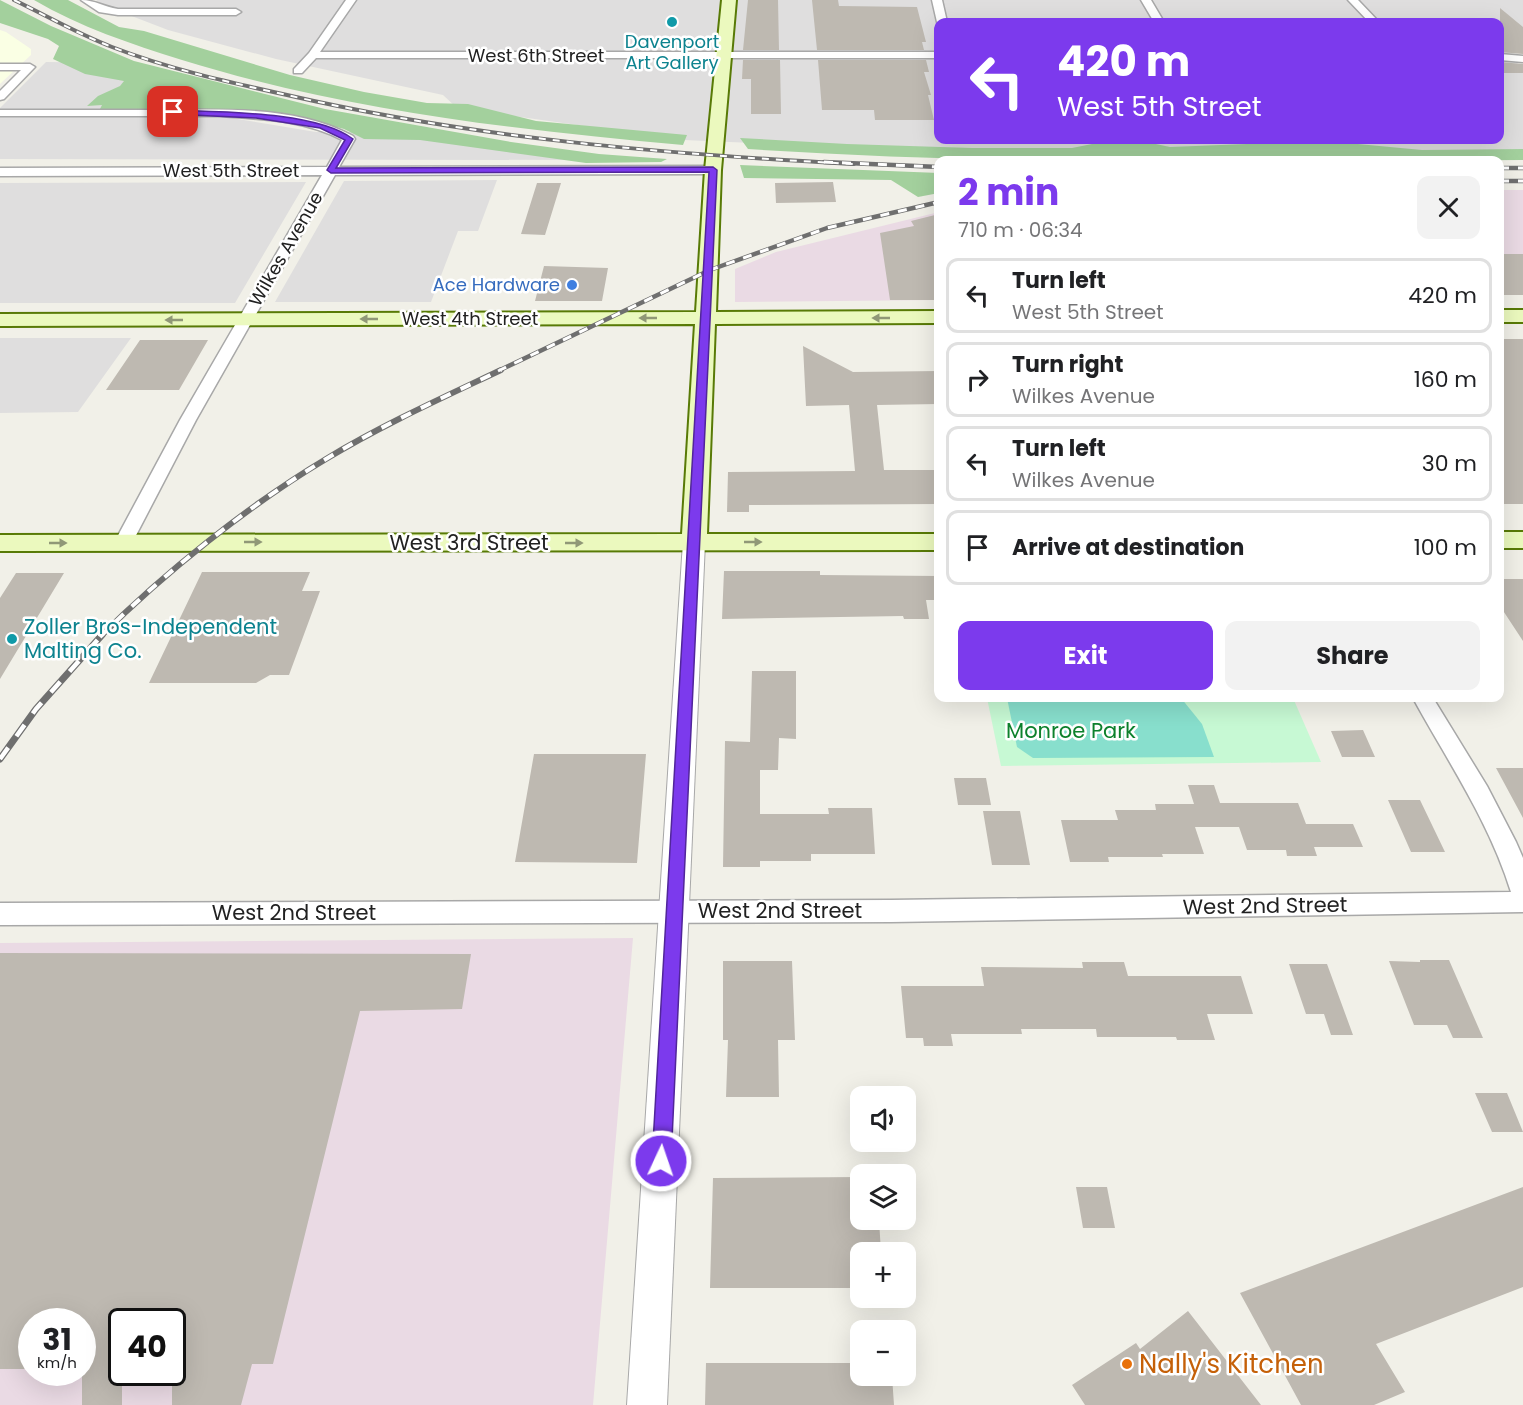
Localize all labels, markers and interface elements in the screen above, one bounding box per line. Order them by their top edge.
marker: Davenport Art Gallery [665,15,679,29]
place label: Davenport Art Gallery [625,29,719,75]
text: 420 m [1057,32,1190,91]
icon: left [958,42,1036,120]
street label: West 6th Street [468,43,604,68]
pin [147,86,198,137]
text: West 5th Street [1057,88,1262,125]
icon: arrive [156,95,189,128]
street label: West 5th Street [163,158,299,183]
text: 2 min [958,167,1059,218]
button: close [1417,176,1480,239]
street label: Wilkes Avenue [243,187,329,311]
text: 710 m · 06:34 [958,216,1083,244]
text: Turn left [1012,265,1106,296]
place label: Ace Hardware [433,272,560,297]
marker: Ace Hardware [565,278,579,292]
icon: left [961,279,994,312]
text: 420 m [1408,280,1477,311]
text: West 5th Street [1012,298,1164,326]
street label: West 4th Street [402,306,538,331]
one-way arrow [638,313,657,323]
one-way arrow [871,313,890,323]
one-way arrow [359,314,378,324]
one-way arrow [164,315,183,325]
text: Turn right [1012,349,1123,380]
icon: right [961,363,994,396]
text: 160 m [1414,364,1477,395]
text: Wilkes Avenue [1012,382,1155,410]
text: Turn left [1012,433,1106,464]
icon: left [961,447,994,480]
text: 30 m [1422,448,1477,479]
text: Wilkes Avenue [1012,466,1155,494]
street label: West 3rd Street [389,528,549,557]
icon: arrive [961,531,994,564]
text: Arrive at destination [1012,532,1244,563]
text: 100 m [1414,532,1477,563]
one-way arrow [244,537,263,547]
one-way arrow [743,537,762,547]
one-way arrow [49,538,68,548]
one-way arrow [565,538,584,548]
place label: Zoller Bros-Independent Malting Co. [24,612,277,665]
button: Exit [958,621,1213,690]
button: Share [1225,621,1480,690]
marker: Zoller Bros-Independent Malting Co. [5,632,19,646]
park label: Monroe Park [1006,716,1136,745]
street label: West 2nd Street [1182,890,1348,921]
street label: West 2nd Street [698,896,862,925]
street label: West 2nd Street [212,898,376,927]
map controls [850,1086,916,1386]
button: sound [850,1086,916,1152]
position arrow [629,1129,693,1193]
button: layers [850,1164,916,1230]
button: + [850,1242,916,1308]
speed limit sign: 40 [108,1308,186,1386]
text: 31 [42,1318,72,1361]
button: − [850,1320,916,1386]
place label: Nally's Kitchen [1139,1346,1324,1382]
text: km/h [37,1352,77,1373]
marker: Nally's Kitchen [1120,1357,1134,1371]

